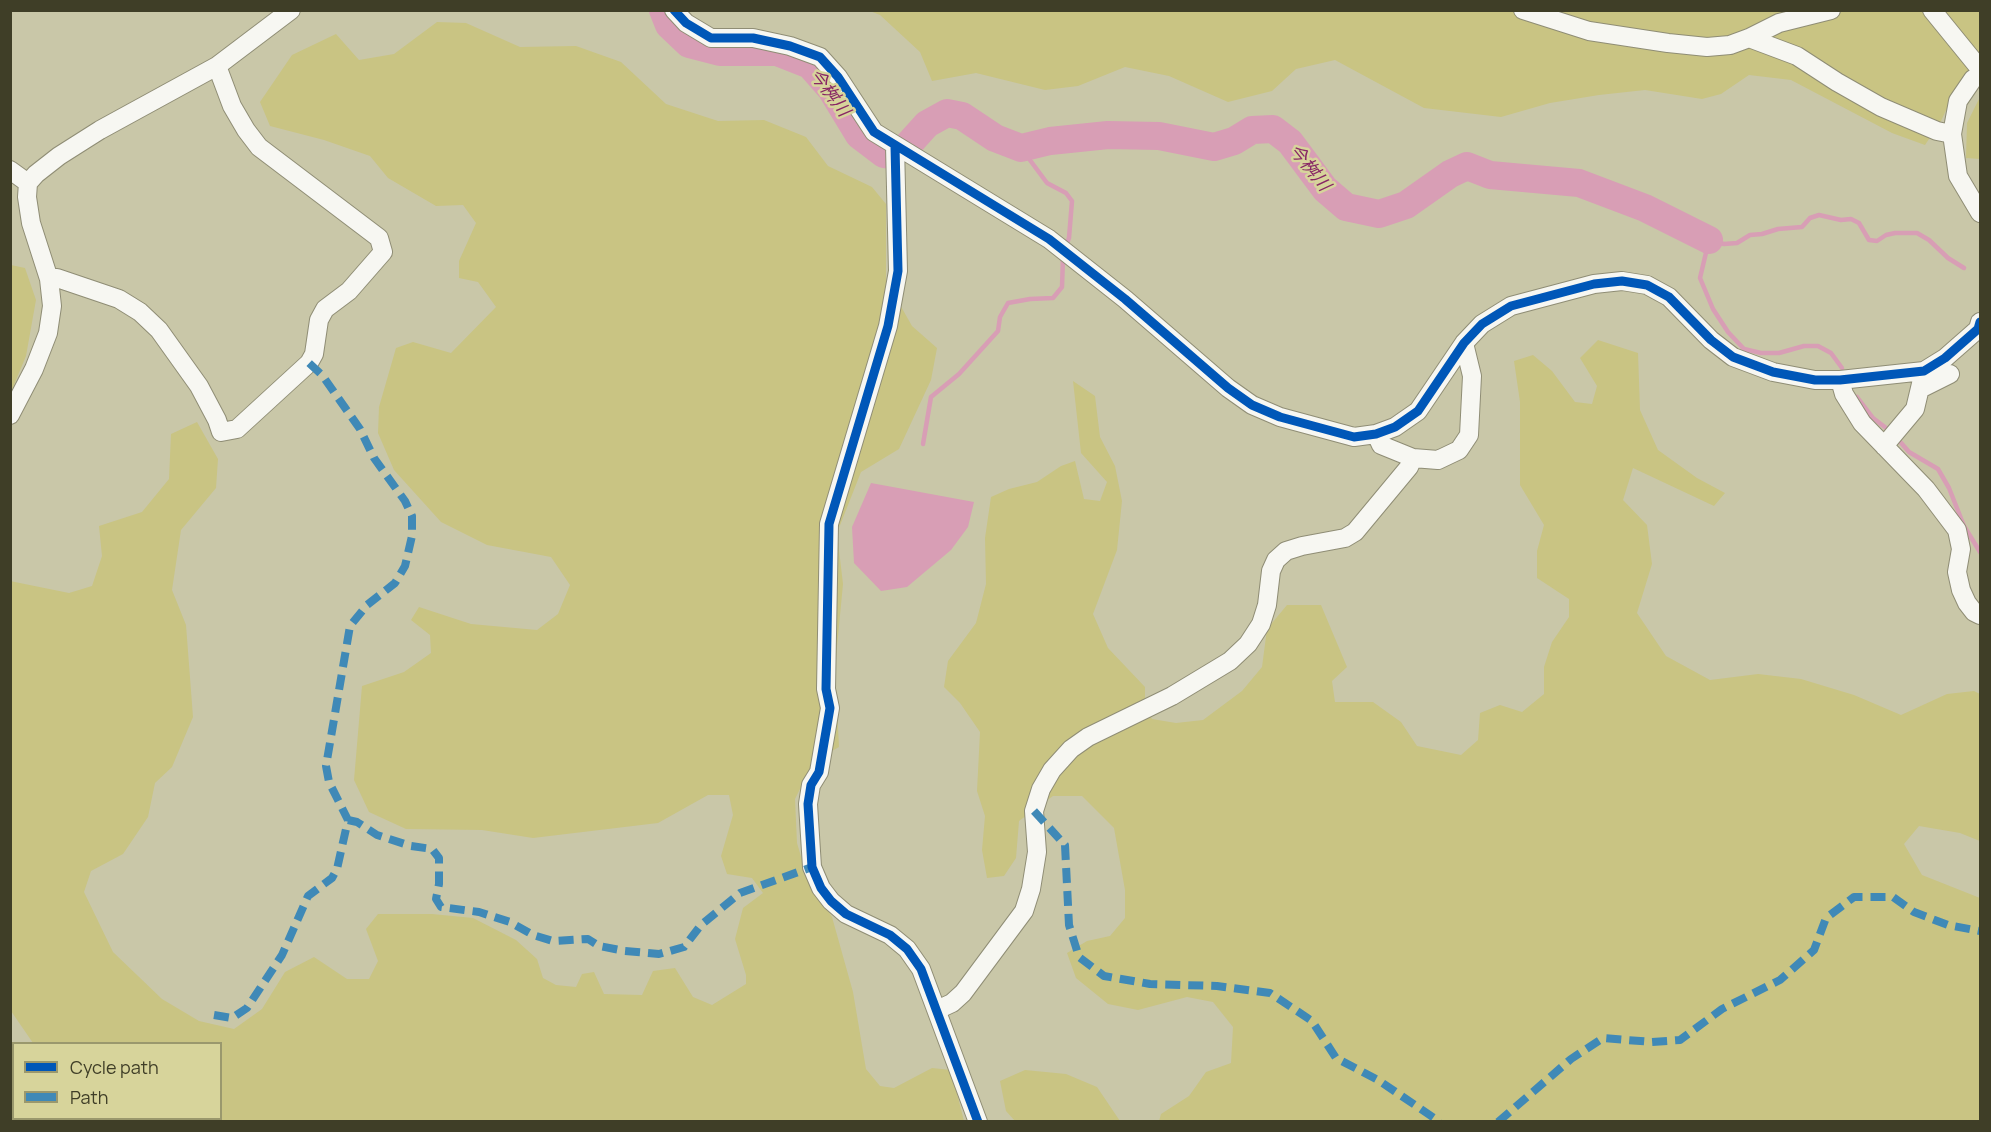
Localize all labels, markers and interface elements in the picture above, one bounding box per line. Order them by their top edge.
water label: 今桝川 [804,65,854,121]
water label: 今桝川 [1284,140,1334,196]
legend [12,1042,222,1120]
text: Cycle path [70,1055,159,1079]
text: Path [70,1085,108,1109]

